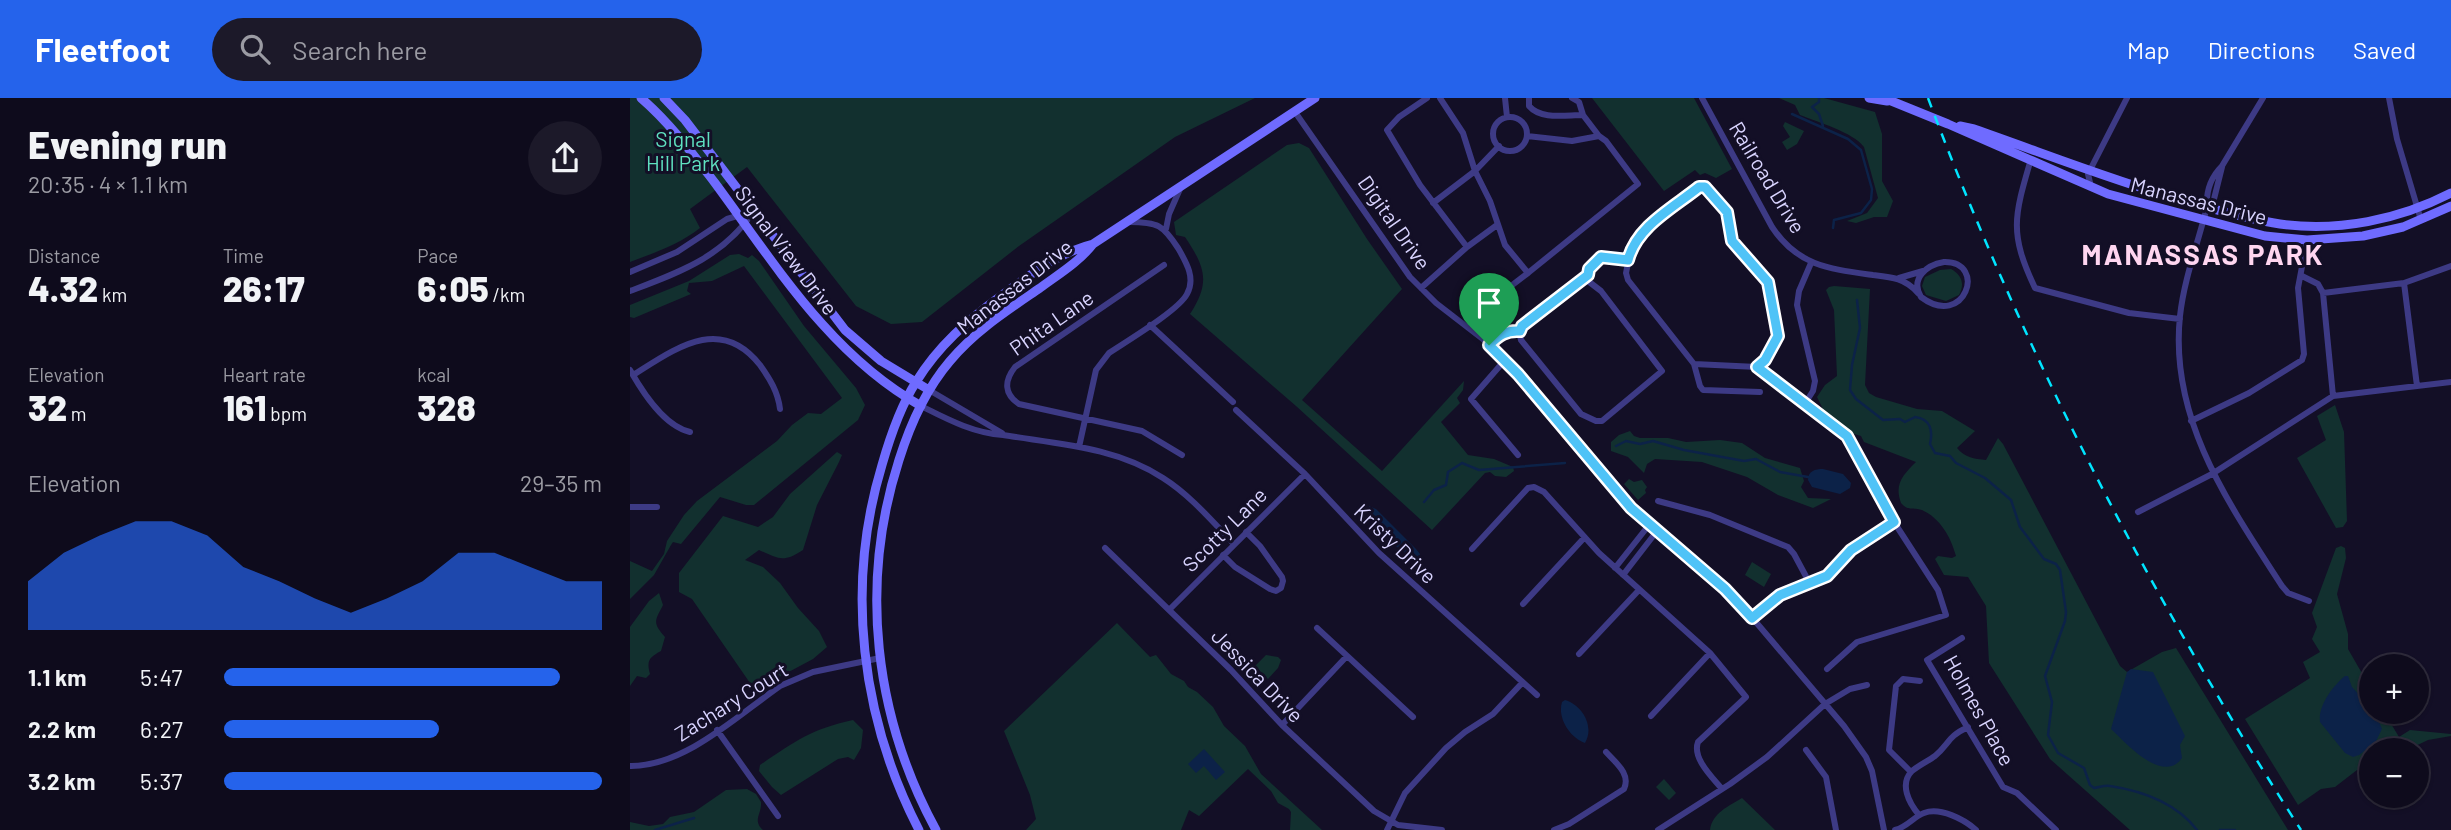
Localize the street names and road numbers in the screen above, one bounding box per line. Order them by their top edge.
street label: Railroad Drive [1725,117,1811,237]
street label: Digital Drive [1353,170,1437,274]
street label: Manassas Drive [2128,171,2270,229]
street label: Signal View Drive [730,181,844,319]
street label: Manassas Drive [951,233,1077,339]
street label: Phita Lane [1004,284,1098,360]
street label: Scotty Lane [1177,482,1271,576]
street label: Kristy Drive [1350,498,1442,588]
street label: Jessica Drive [1207,623,1309,727]
street label: Holmes Place [1939,650,2021,770]
street label: Zachary Court [670,656,792,746]

